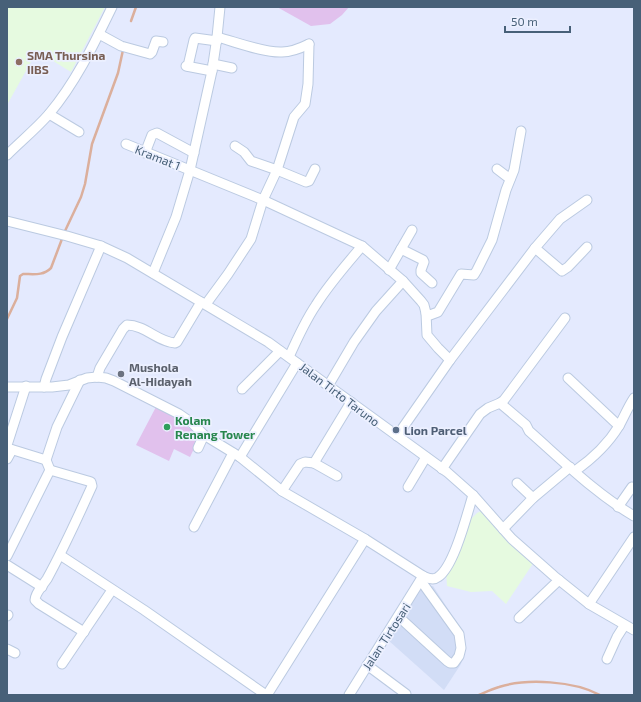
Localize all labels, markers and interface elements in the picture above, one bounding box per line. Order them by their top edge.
scale bar [505,8,570,34]
text: 50 m [511,14,538,28]
place label: SMA Thursina IIBS [27,48,105,76]
marker: SMA Thursina IIBS [14,57,24,67]
street label: Kramat 1 [133,142,183,172]
street label: Jalan Tirto Taruno [297,359,383,429]
place label: Mushola Al-Hidayah [129,360,192,389]
marker: Mushola Al-Hidayah [116,369,126,379]
place label: Kolam Renang Tower [175,413,255,441]
marker: Kolam Renang Tower [162,422,172,432]
place label: Lion Parcel [404,423,467,437]
marker: Lion Parcel [391,425,401,435]
street label: Jalan Tirtosari [359,600,413,672]

